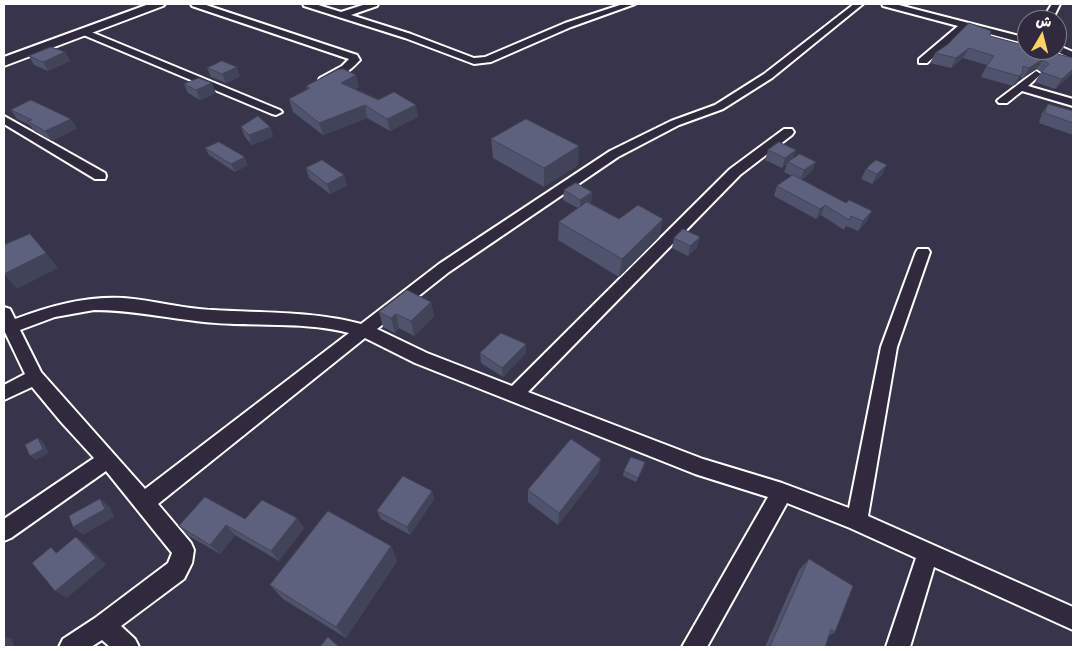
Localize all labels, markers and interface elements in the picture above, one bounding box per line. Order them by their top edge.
north arrow [1017,10,1067,60]
text: ش [1035,10,1053,31]

